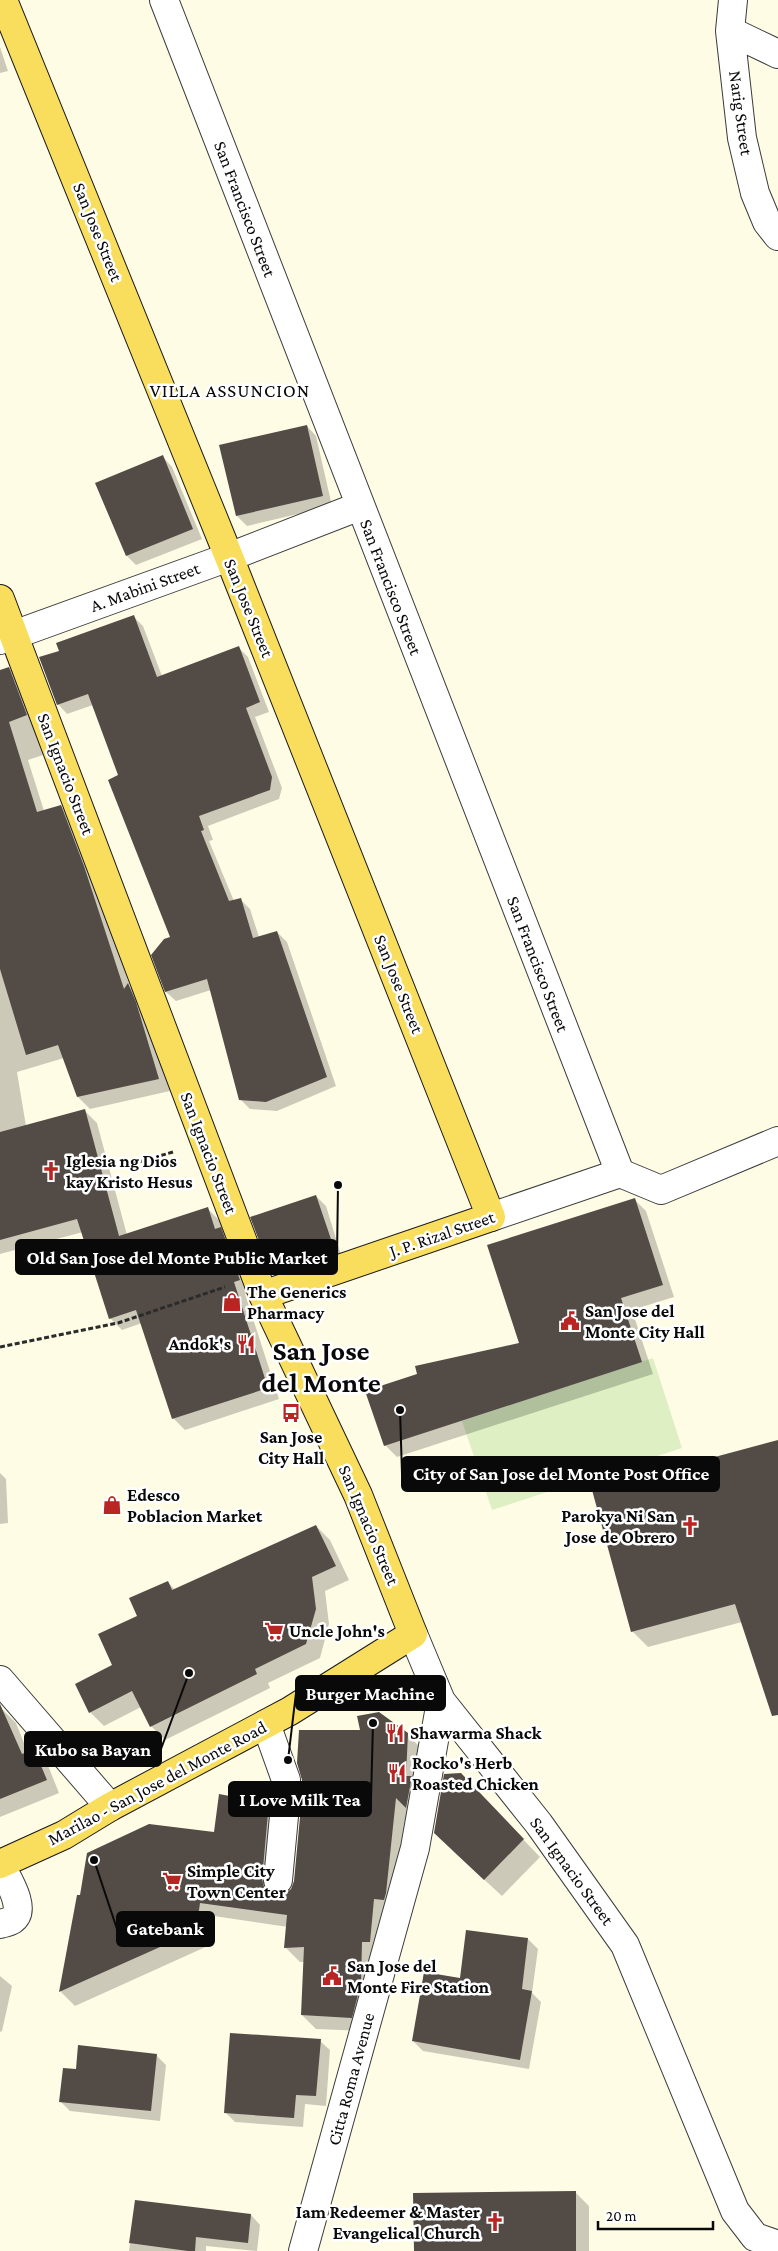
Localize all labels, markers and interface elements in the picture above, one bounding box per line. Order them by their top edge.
street label: Narig Street [725,69,757,158]
street label: San Francisco Street [210,138,280,281]
street label: San Jose Street [69,180,127,285]
district label: VILLA ASSUNCION [150,380,310,401]
street label: San Francisco Street [356,516,426,659]
street label: San Jose Street [220,556,278,661]
street label: A. Mabini Street [88,558,203,616]
street label: San Ignacio Street [34,710,99,839]
street label: San Francisco Street [503,893,573,1036]
street label: San Jose Street [370,932,428,1037]
street label: San Ignacio Street [177,1089,242,1218]
place label: Iglesia ng Dios kay Kristo Hesus [66,1151,193,1192]
church icon: Iglesia ng Dios kay Kristo Hesus [40,1160,62,1182]
street label: J. P. Rizal Street [385,1206,498,1262]
callout: Old San Jose del Monte Public Market [16,1240,337,1274]
text: Old San Jose del Monte Public Market [27,1247,328,1268]
place label: The Generics Pharmacy [247,1282,346,1323]
shop icon: The Generics Pharmacy [221,1291,243,1313]
place label: San Jose del Monte City Hall [585,1301,705,1342]
public building icon: San Jose del Monte City Hall [559,1310,581,1332]
restaurant icon: Andok's [235,1333,257,1355]
place label: Andok's [168,1334,231,1354]
district label: San Jose del Monte [261,1335,381,1398]
bus stop icon: San Jose City Hall [280,1402,302,1424]
place label: San Jose City Hall [258,1427,324,1468]
callout: City of San Jose del Monte Post Office [402,1457,719,1491]
street label: San Ignacio Street [335,1462,404,1589]
text: City of San Jose del Monte Post Office [413,1463,709,1484]
place label: Edesco Poblacion Market [127,1485,263,1526]
shop icon: Edesco Poblacion Market [101,1494,123,1516]
place label: Parokya Ni San Jose de Obrero [561,1506,676,1547]
church icon: Parokya Ni San Jose de Obrero [679,1515,701,1537]
supermarket icon: Uncle John's [263,1620,285,1642]
place label: Uncle John's [289,1621,385,1641]
callout: Burger Machine [296,1676,445,1710]
text: Burger Machine [305,1683,435,1704]
street label: Marilao - San Jose del Monte Road [44,1716,270,1849]
restaurant icon: Shawarma Shack [384,1722,406,1744]
place label: Shawarma Shack [410,1723,542,1743]
callout: Kubo sa Bayan [25,1732,161,1766]
text: Kubo sa Bayan [35,1739,151,1760]
place label: Rocko's Herb Roasted Chicken [412,1753,540,1794]
restaurant icon: Rocko's Herb Roasted Chicken [386,1762,408,1784]
callout: I Love Milk Tea [229,1782,371,1816]
text: I Love Milk Tea [239,1789,362,1810]
street label: San Ignacio Street [526,1813,618,1930]
place label: Simple City Town Center [187,1861,286,1902]
supermarket icon: Simple City Town Center [161,1870,183,1892]
callout: Gatebank [117,1912,214,1946]
text: Gatebank [126,1918,205,1939]
place label: San Jose del Monte Fire Station [347,1956,490,1997]
public building icon: San Jose del Monte Fire Station [321,1965,343,1987]
street label: Citta Roma Avenue [324,2010,378,2148]
scale bar [598,2198,713,2230]
place label: Iam Redeemer & Master Evangelical Church [296,2202,481,2243]
text: 20 m [606,2208,637,2224]
church icon: Iam Redeemer & Master Evangelical Church [484,2211,506,2233]

